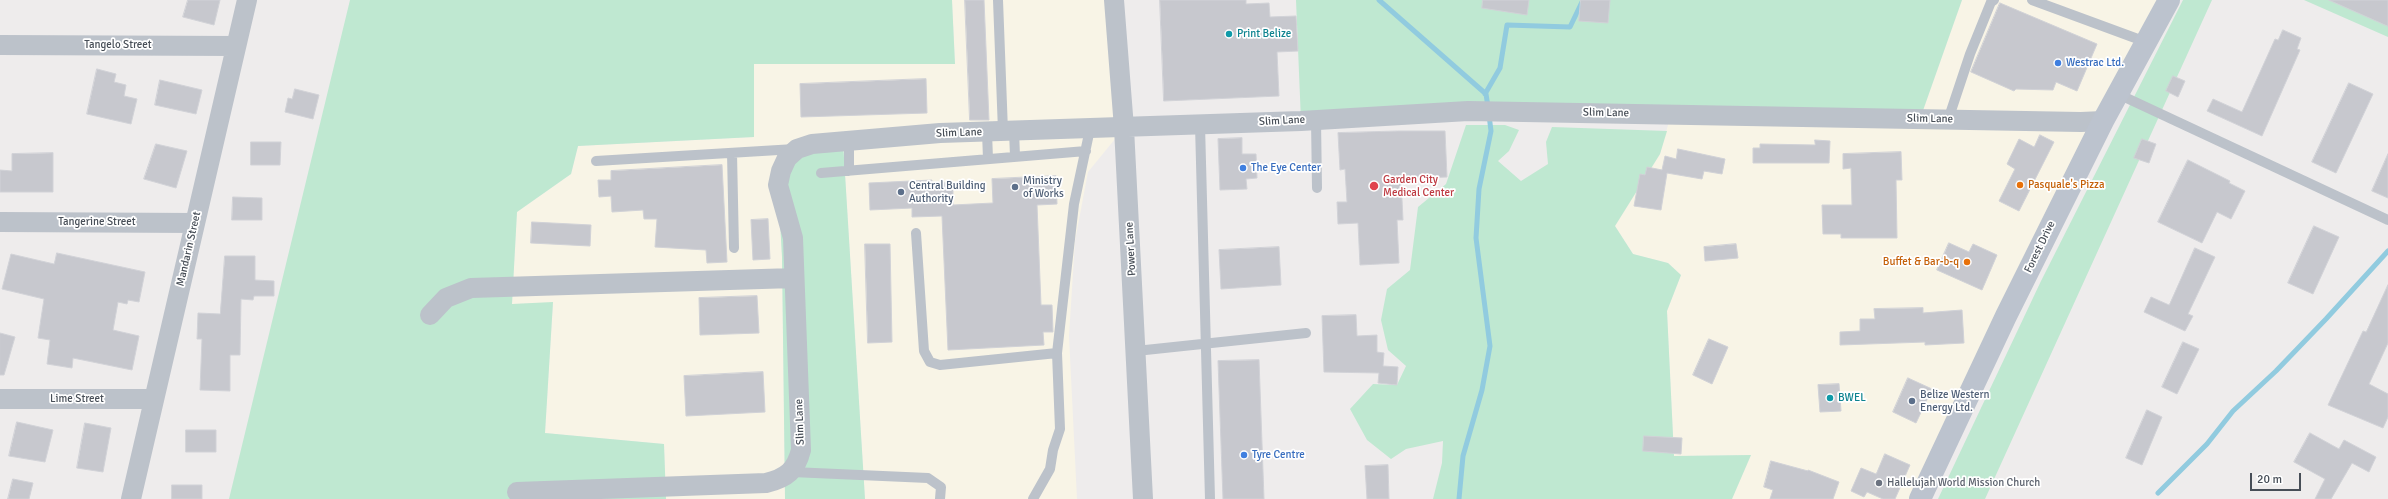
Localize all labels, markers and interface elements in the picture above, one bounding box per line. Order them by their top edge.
place label: Print Belize [1237,27,1291,41]
marker: Print Belize [1224,29,1234,39]
street label: Tangelo Street [84,38,152,52]
place label: Westrac Ltd. [2066,56,2124,70]
marker: Westrac Ltd. [2053,58,2063,68]
street label: Slim Lane [1583,106,1629,120]
street label: Slim Lane [1907,112,1953,126]
street label: Slim Lane [1259,113,1305,129]
street label: Slim Lane [936,126,982,140]
place label: The Eye Center [1251,161,1321,175]
marker: The Eye Center [1238,163,1248,173]
place label: Garden City Medical Center [1383,173,1454,199]
place label: Ministry of Works [1023,174,1064,200]
place label: Pasquale's Pizza [2028,178,2105,192]
place label: Central Building Authority [909,179,985,205]
marker: Garden City Medical Center [1368,180,1380,192]
marker: Pasquale's Pizza [2015,180,2025,190]
marker: Ministry of Works [1010,182,1020,192]
marker: Central Building Authority [896,187,906,197]
street label: Mandarin Street [174,210,204,288]
street label: Tangerine Street [58,215,136,229]
street label: Forest Drive [2022,219,2058,275]
street label: Power Lane [1123,222,1139,276]
place label: Buffet & Bar-b-q [1883,255,1959,269]
marker: Buffet & Bar-b-q [1962,257,1972,267]
place label: Belize Western Energy Ltd. [1920,388,1990,414]
place label: BWEL [1838,391,1866,405]
street label: Lime Street [50,392,104,406]
marker: BWEL [1825,393,1835,403]
marker: Belize Western Energy Ltd. [1907,396,1917,406]
street label: Slim Lane [793,399,807,445]
place label: Tyre Centre [1252,448,1305,462]
marker: Tyre Centre [1239,450,1249,460]
scale bar [2252,465,2303,491]
text: 20 m [2257,472,2282,487]
place label: Hallelujah World Mission Church [1887,476,2040,490]
marker: Hallelujah World Mission Church [1874,478,1884,488]

